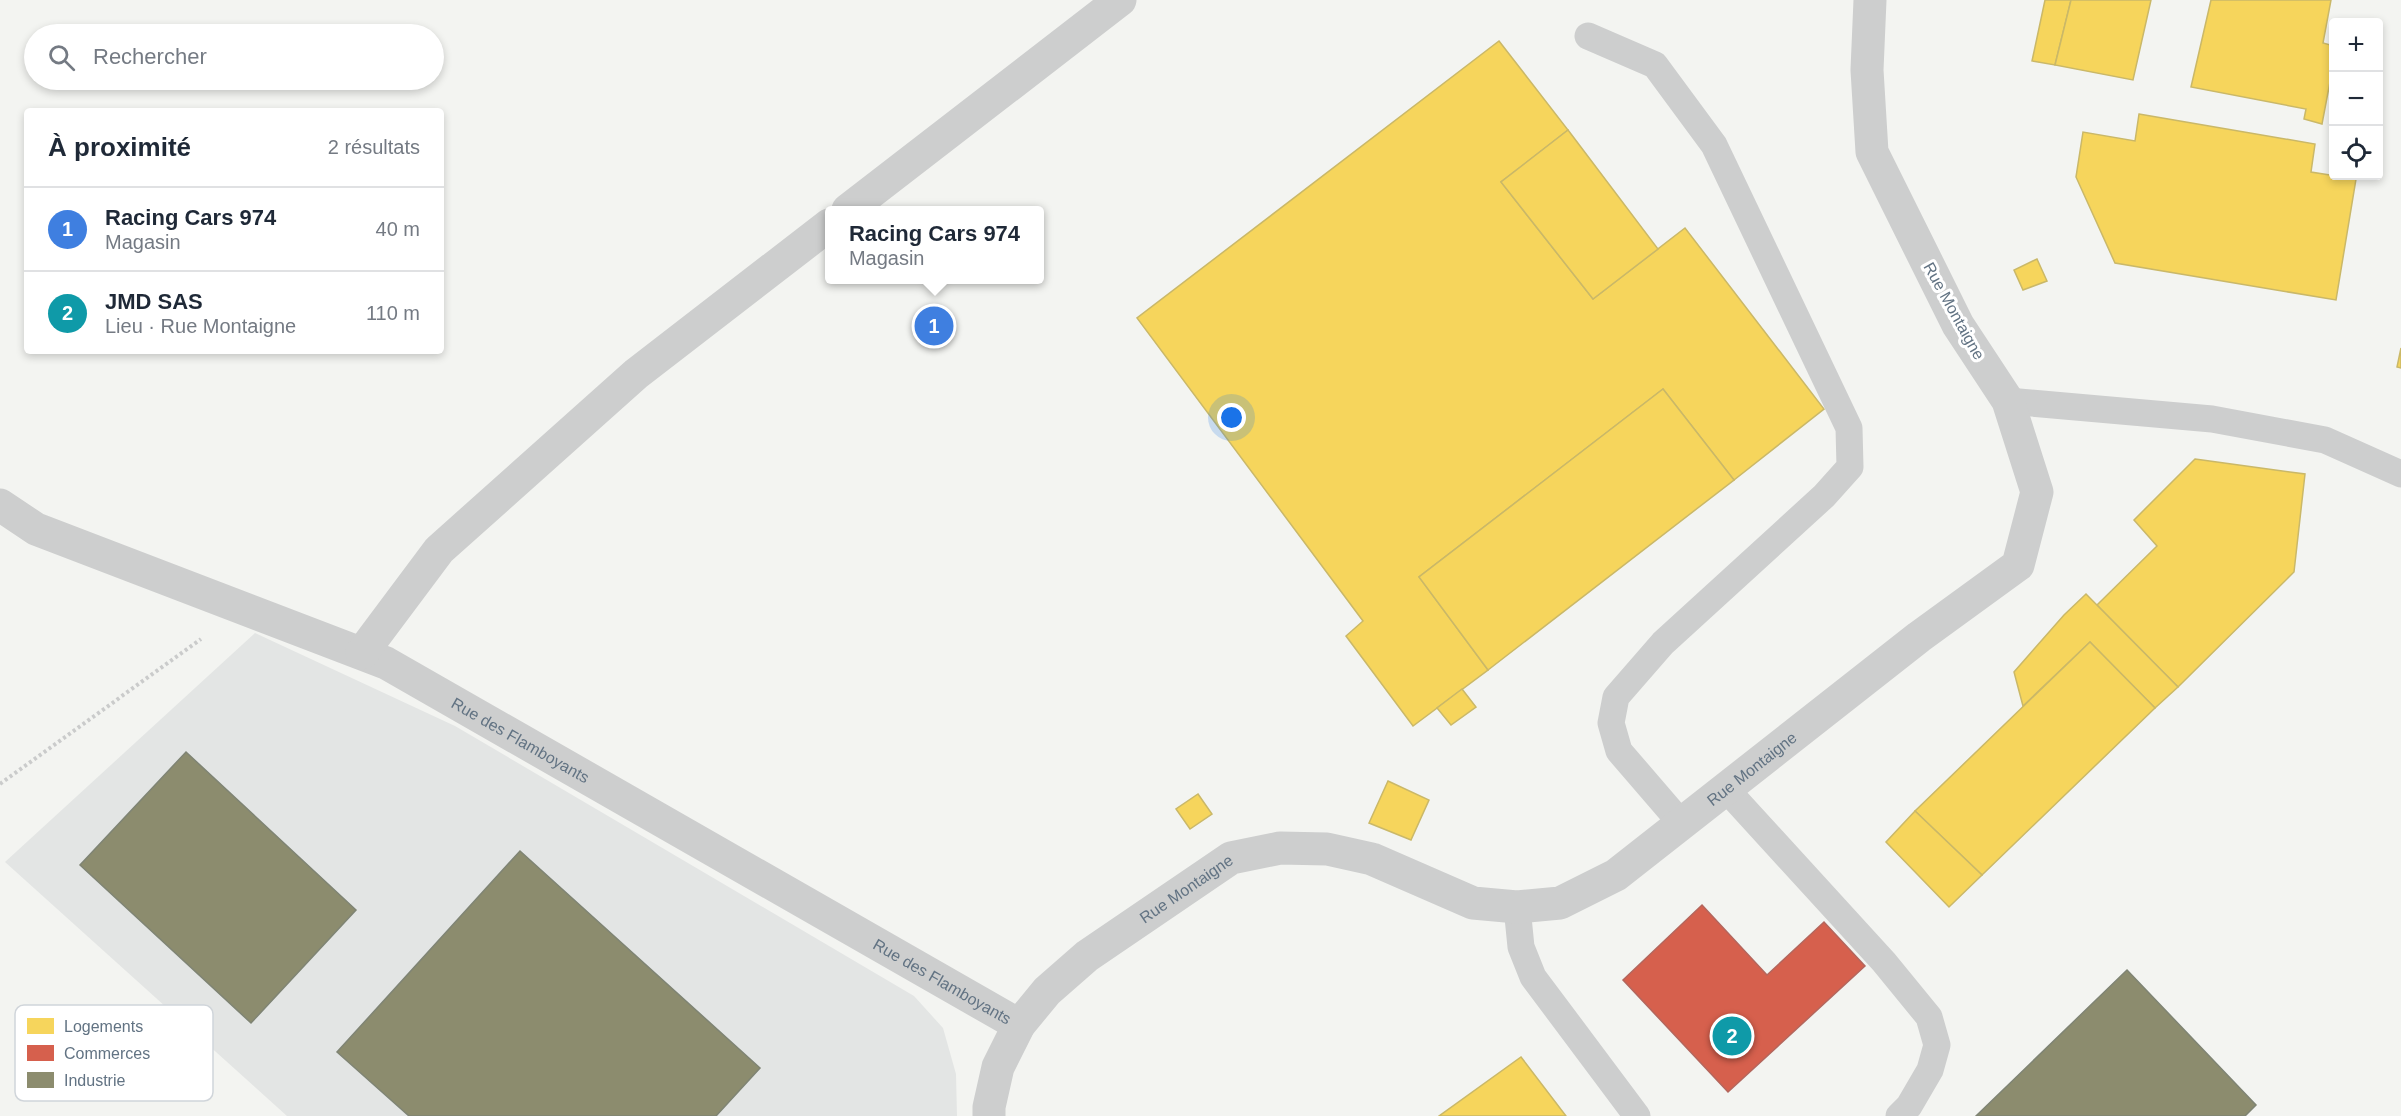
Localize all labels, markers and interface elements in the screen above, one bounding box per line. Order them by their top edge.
map controls [2329,18,2383,180]
button: + [2329,18,2383,72]
search box [24,24,444,90]
icon: search [45,41,78,74]
text: Rechercher [93,44,207,69]
button: − [2329,72,2383,126]
button: locate [2329,126,2383,180]
text: À proximité [48,132,191,162]
text: 2 résultats [328,136,420,158]
text: Racing Cars 974 [105,205,276,230]
popup [825,206,1044,284]
text: 1 [62,218,73,240]
text: 40 m [376,218,420,240]
text: Racing Cars 974 [849,221,1020,246]
text: Magasin [105,231,181,253]
text: Magasin [849,247,925,269]
street label: Rue Montaigne [1920,259,1988,363]
text: JMD SAS [105,289,203,314]
text: 2 [62,302,73,324]
text: 110 m [366,302,420,324]
pin: 1 [914,304,954,348]
text: Lieu · Rue Montaigne [105,315,296,337]
your location [1217,403,1246,432]
street label: Rue des Flamboyants [449,694,592,786]
street label: Rue Montaigne [1704,728,1800,809]
street label: Rue Montaigne [1136,851,1236,926]
street label: Rue des Flamboyants [871,935,1014,1027]
legend [15,1005,213,1101]
pin: 2 [1712,1014,1752,1058]
text: Logements [64,1018,143,1035]
text: Commerces [64,1045,150,1062]
text: Industrie [64,1072,125,1089]

